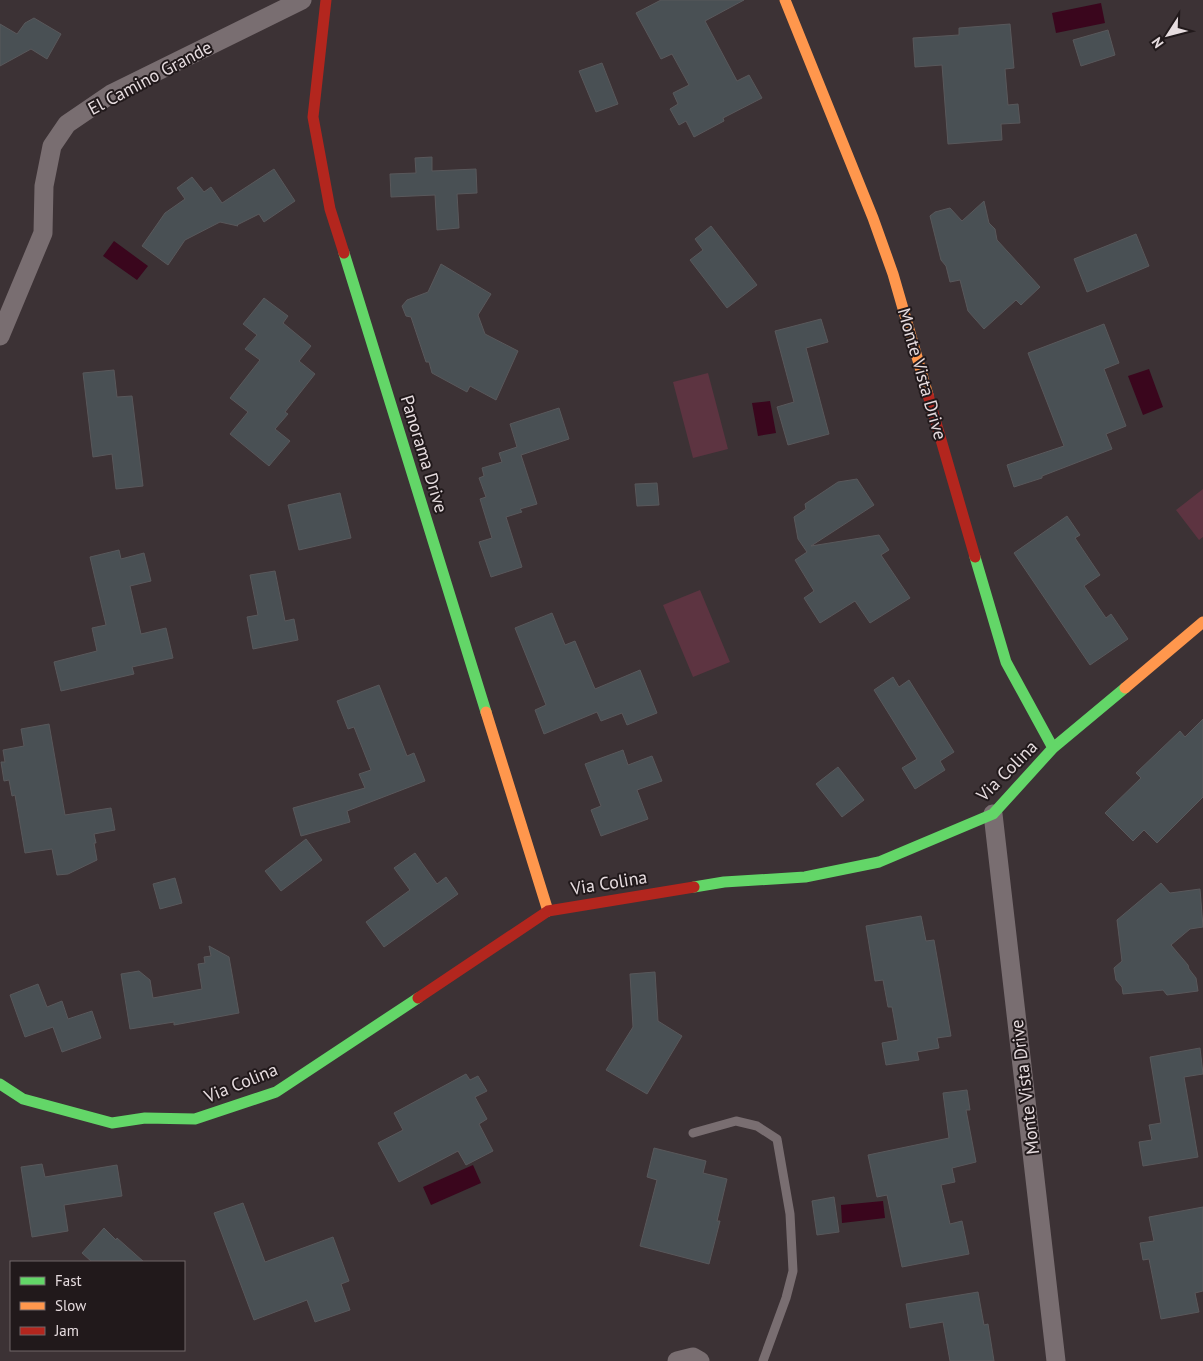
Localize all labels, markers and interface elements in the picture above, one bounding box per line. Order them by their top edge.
north arrow [1143,10,1193,60]
text: N [1147,34,1167,52]
street label: El Camino Grande [84,35,216,120]
street label: Monte Vista Drive [893,305,952,442]
street label: Panorama Drive [396,392,453,515]
street label: Via Colina [971,735,1042,807]
street label: Via Colina [568,865,649,900]
street label: Monte Vista Drive [1005,1018,1044,1156]
street label: Via Colina [200,1057,281,1108]
legend [10,1261,185,1351]
text: Fast [55,1271,82,1290]
text: Slow [55,1296,86,1315]
text: Jam [54,1321,79,1340]

